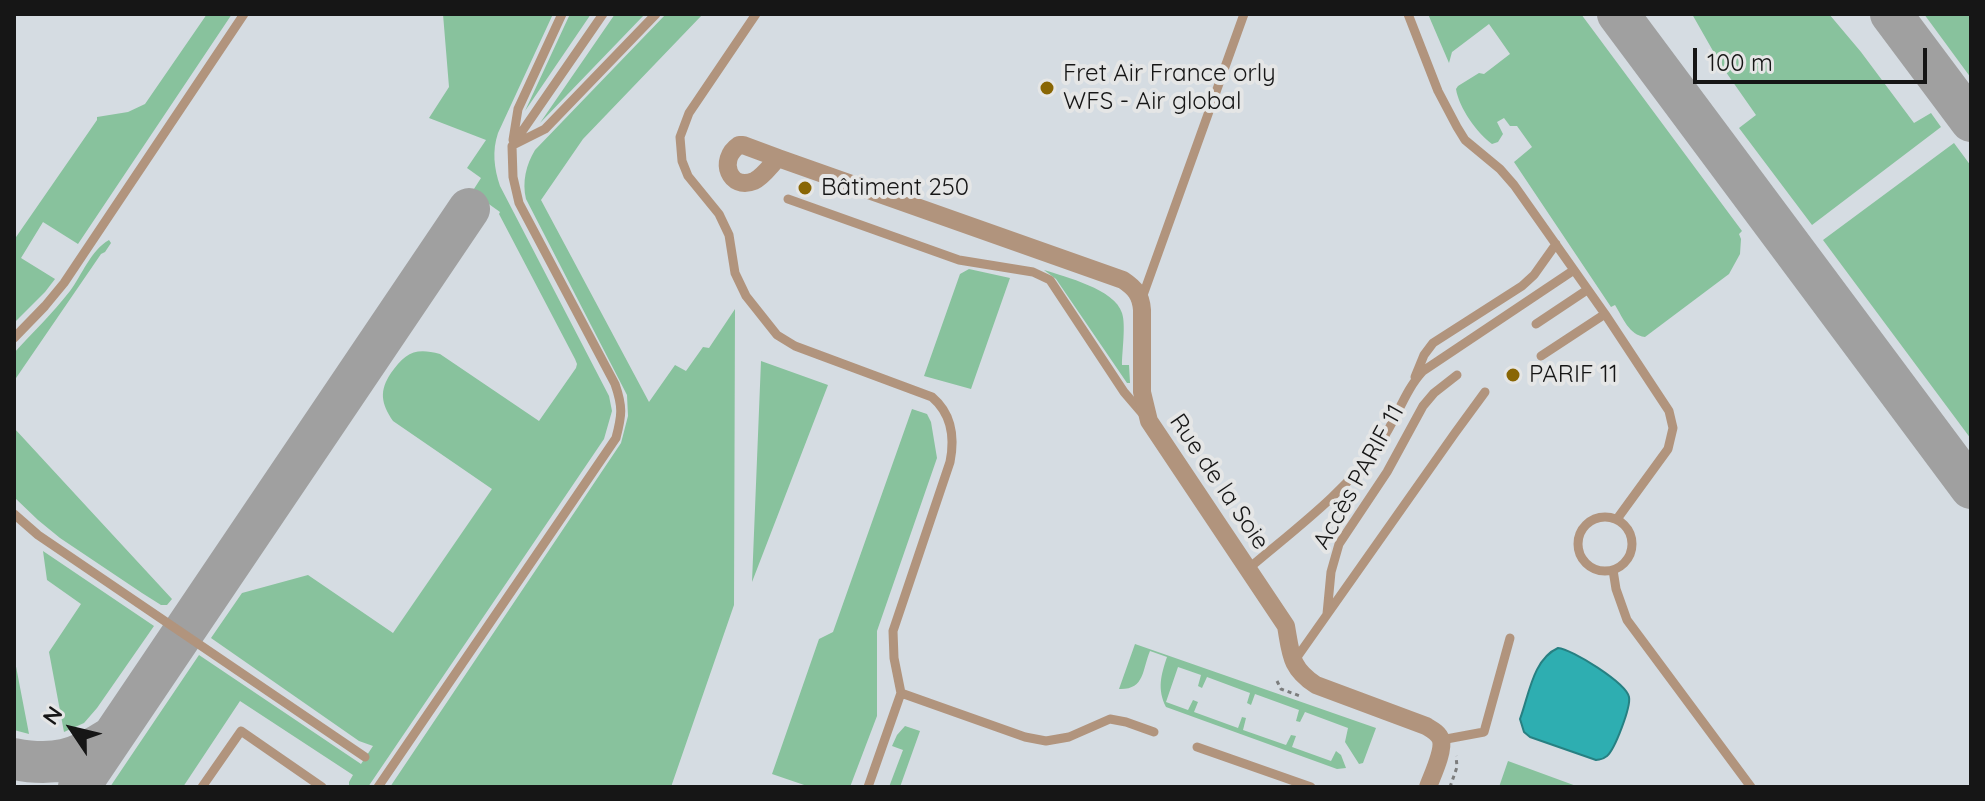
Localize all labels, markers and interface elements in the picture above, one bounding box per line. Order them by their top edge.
scale bar [1697,32,1931,82]
text: 100 m [1707,47,1773,77]
place label: Fret Air France orly WFS - Air global [1063,60,1276,116]
marker: Fret Air France orly WFS - Air global [1038,79,1056,97]
place label: Bâtiment 250 [821,174,969,202]
marker: Bâtiment 250 [796,179,814,197]
place label: PARIF 11 [1529,361,1618,389]
marker: PARIF 11 [1504,366,1522,384]
street label: Accès PARIF 11 [1307,400,1411,554]
street label: Rue de la Soie [1163,409,1275,555]
north arrow [32,689,112,769]
text: N [36,701,68,730]

